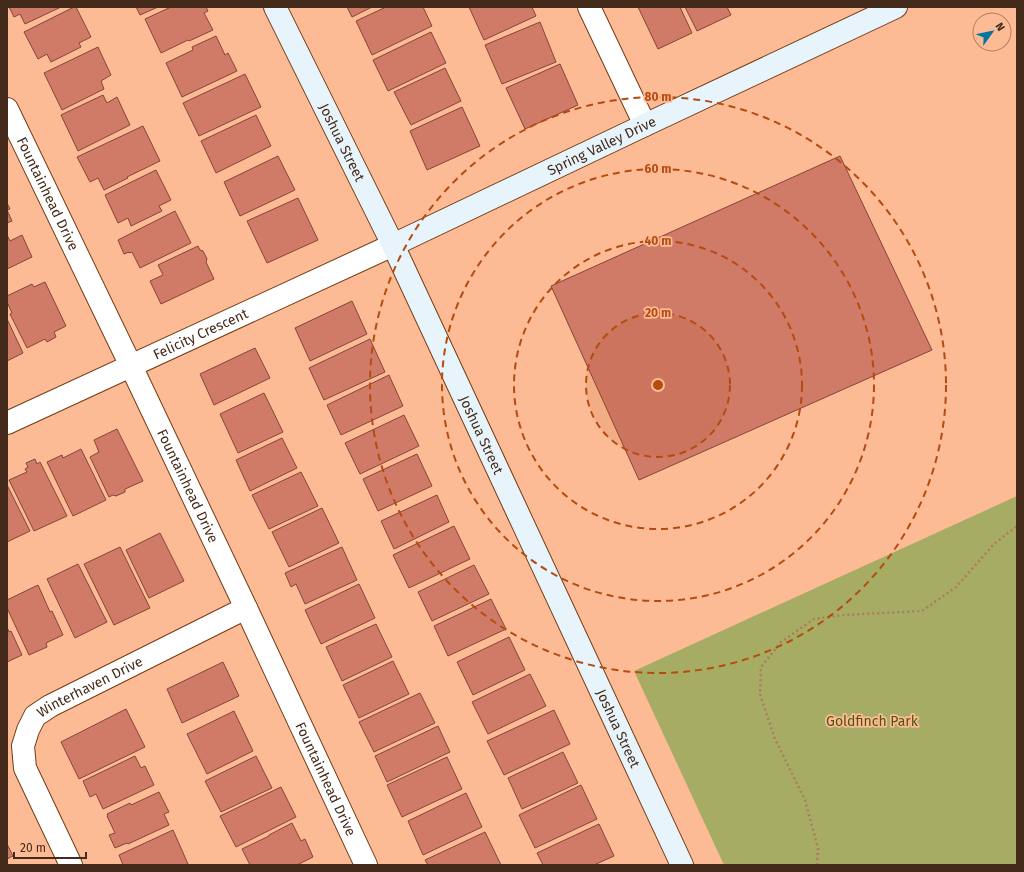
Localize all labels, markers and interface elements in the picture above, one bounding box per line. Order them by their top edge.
north arrow [972,12,1012,52]
text: N [993,20,1007,33]
text: 80 m [645,90,671,104]
street label: Joshua Street [316,101,369,185]
street label: Spring Valley Drive [544,113,659,179]
street label: Fountainhead Drive [13,134,82,253]
text: 60 m [645,162,671,176]
text: 40 m [645,234,671,248]
street label: Felicity Crescent [150,304,251,363]
text: 20 m [645,306,671,320]
centre of rings [651,378,665,392]
street label: Joshua Street [456,393,507,478]
street label: Fountainhead Drive [154,426,222,545]
street label: Winterhaven Drive [33,653,145,721]
street label: Joshua Street [593,686,644,771]
park label: Goldfinch Park [826,713,919,730]
street label: Fountainhead Drive [292,719,360,839]
scale bar [14,834,86,860]
text: 20 m [20,841,46,855]

